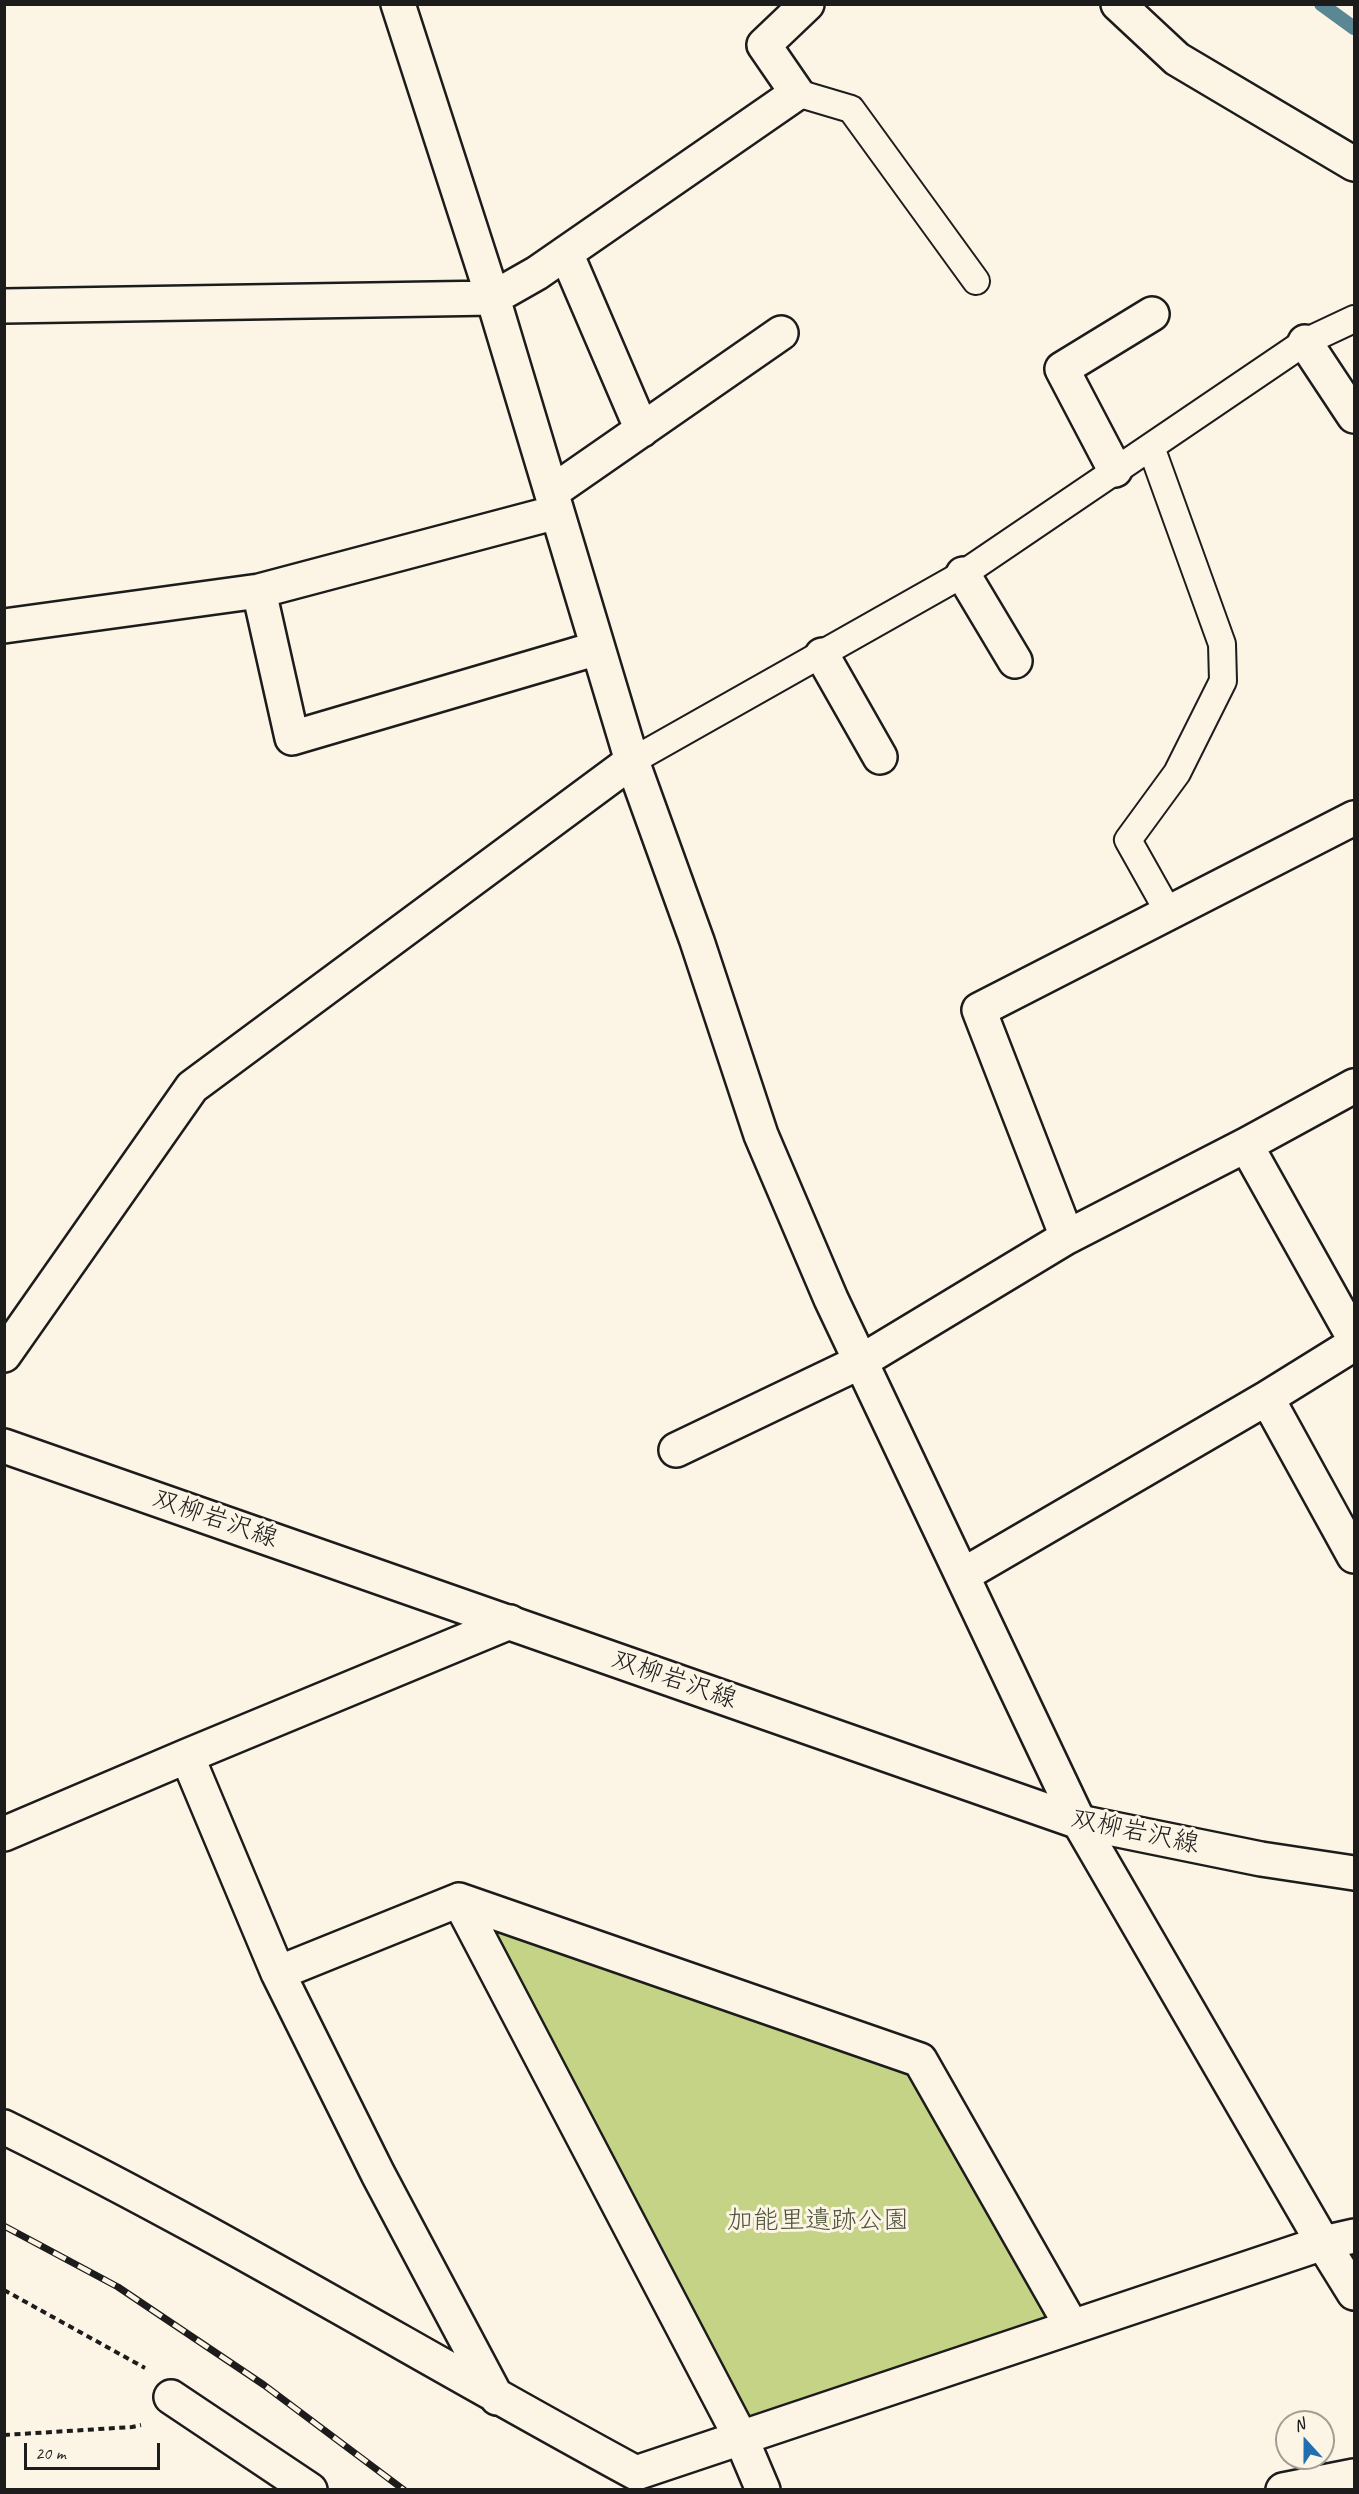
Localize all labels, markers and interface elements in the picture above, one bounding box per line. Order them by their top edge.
street label: 双柳岩沢線 [148,1483,282,1555]
street label: 双柳岩沢線 [607,1644,741,1716]
street label: 双柳岩沢線 [1068,1803,1202,1861]
park label: 加能里遺跡公園 [727,2205,909,2237]
north arrow [1275,2410,1335,2470]
text: N [1291,2414,1307,2436]
scale bar [27,2431,164,2469]
text: 20 m [35,2442,66,2464]

